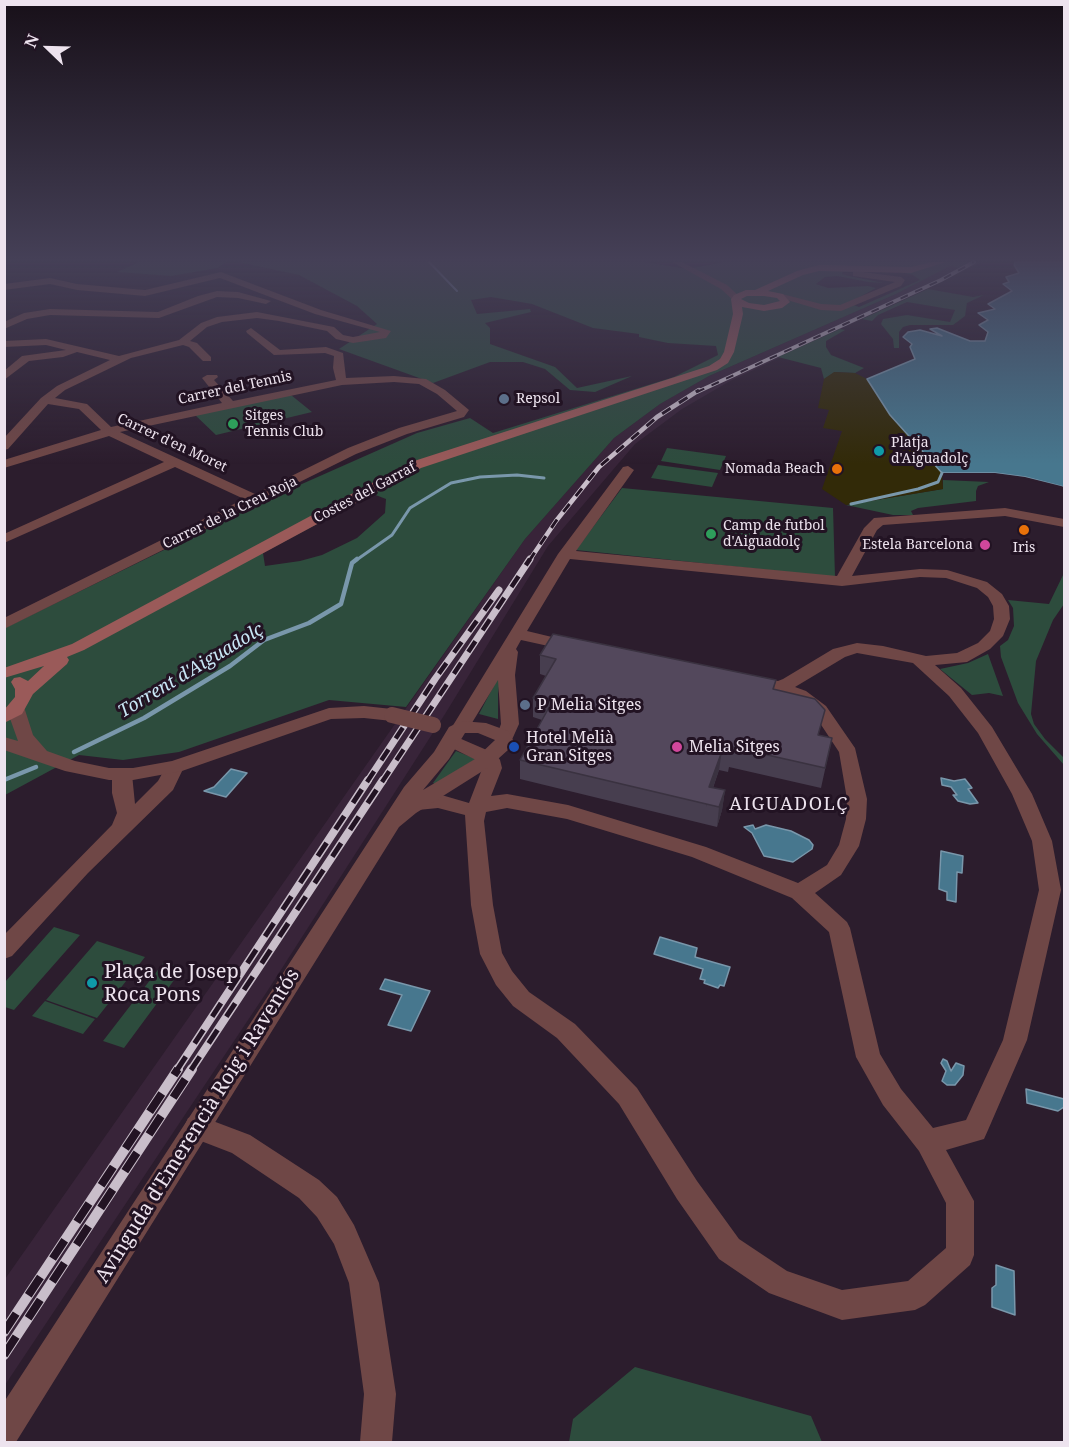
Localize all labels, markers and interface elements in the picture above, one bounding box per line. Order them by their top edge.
north arrow [18,18,78,78]
text: N [19,31,44,51]
street label: Carrer del Tennis [177,368,293,408]
place label: Repsol [516,391,560,407]
marker: Repsol [497,392,511,406]
place label: Sitges Tennis Club [245,408,323,440]
street label: Carrer d'en Moret [114,410,230,476]
marker: Sitges Tennis Club [226,417,240,431]
place label: Platja d'Aiguadolç [891,435,968,467]
marker: Platja d'Aiguadolç [872,444,886,458]
street label: Costes del Garraf [311,459,419,527]
place label: Nomada Beach [725,461,825,477]
marker: Nomada Beach [830,462,844,476]
street label: Carrer de la Creu Roja [160,473,300,553]
place label: Camp de futbol d'Aiguadolç [723,518,825,550]
marker: Iris [1017,523,1031,537]
marker: Camp de futbol d'Aiguadolç [704,527,718,541]
place label: Estela Barcelona [862,537,973,553]
marker: Estela Barcelona [978,538,992,552]
place label: Iris [1013,540,1035,556]
water label: Torrent d'Aiguadolç [114,619,268,723]
place label: P Melia Sitges [537,695,641,715]
marker: P Melia Sitges [518,698,532,712]
place label: Hotel Melià Gran Sitges [526,728,614,766]
place label: Melia Sitges [689,737,780,757]
marker: Hotel Melià Gran Sitges [507,740,521,754]
marker: Melia Sitges [670,740,684,754]
district label: AIGUADOLÇ [729,794,849,816]
place label: Plaça de Josep Roca Pons [104,960,239,1007]
street label: Avinguda d'Emerencià Roig i Raventós [91,964,305,1288]
marker: Plaça de Josep Roca Pons [85,976,99,990]

